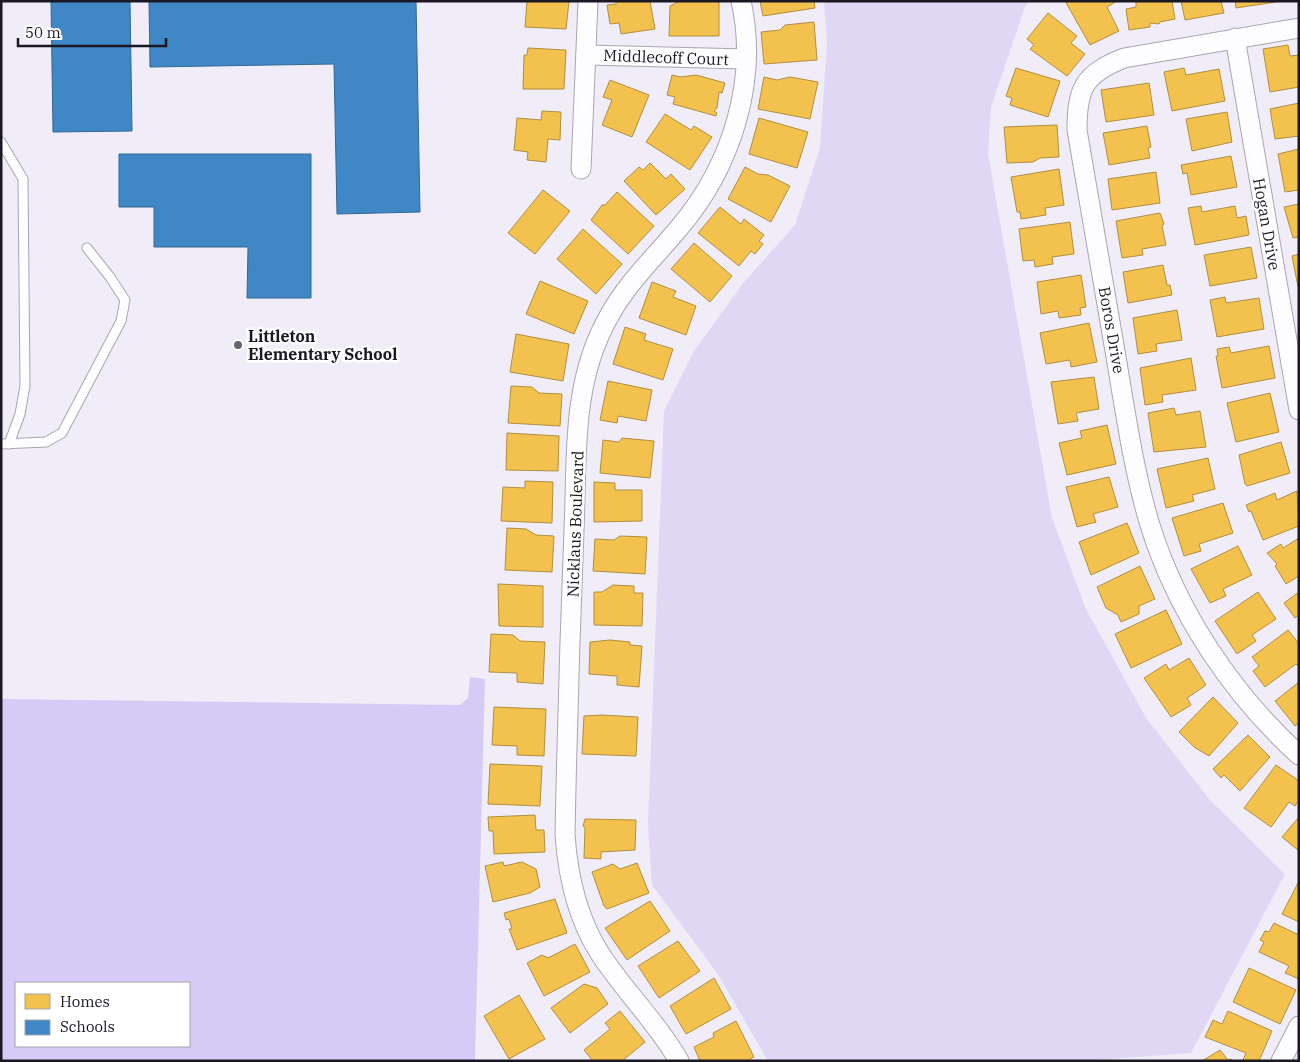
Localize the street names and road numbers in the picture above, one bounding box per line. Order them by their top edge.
street label: Middlecoff Court [603,45,729,69]
street label: Hogan Drive [1249,176,1285,272]
street label: Boros Drive [1095,285,1129,375]
street label: Nicklaus Boulevard [562,450,588,598]

